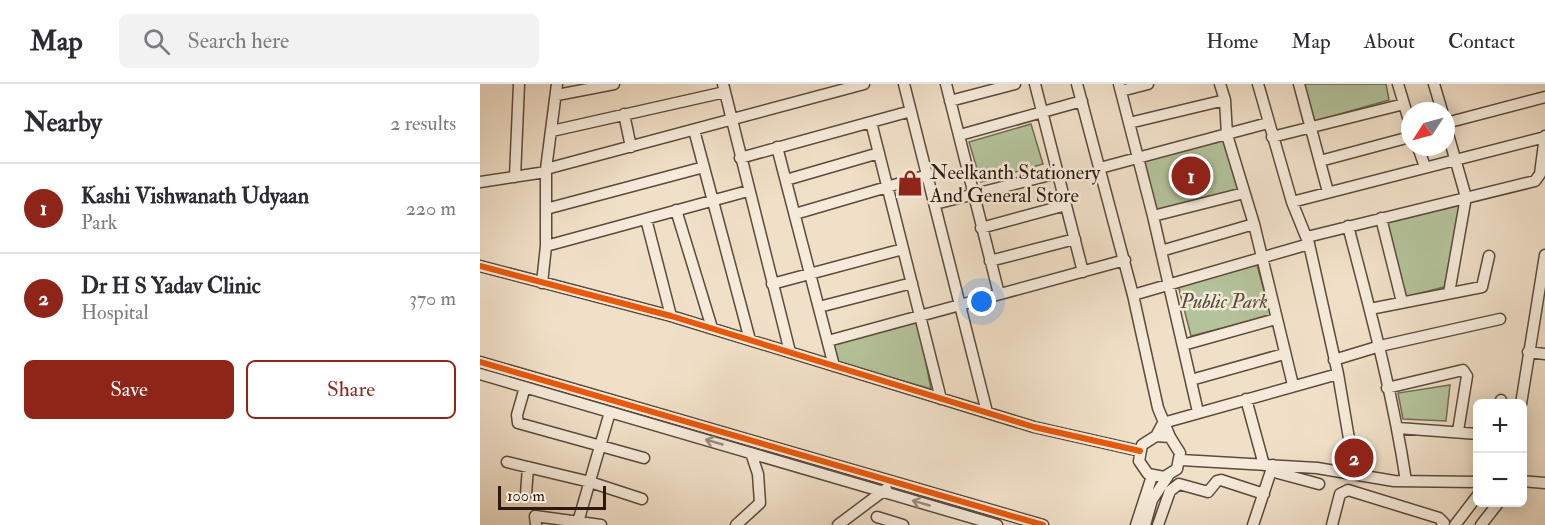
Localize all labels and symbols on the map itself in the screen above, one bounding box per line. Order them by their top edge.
north arrow [1401,102,1455,156]
pin: 1 [1172,154,1210,199]
place label: Neelkanth Stationery And General Store [929,160,1102,208]
shop icon: Neelkanth Stationery And General Store [895,168,925,198]
your location [967,287,996,316]
park label: Public Park [1179,289,1268,314]
one-way arrow [705,436,724,447]
pin: 2 [1334,436,1374,481]
scale bar [498,483,606,510]
one-way arrow [912,497,931,508]

